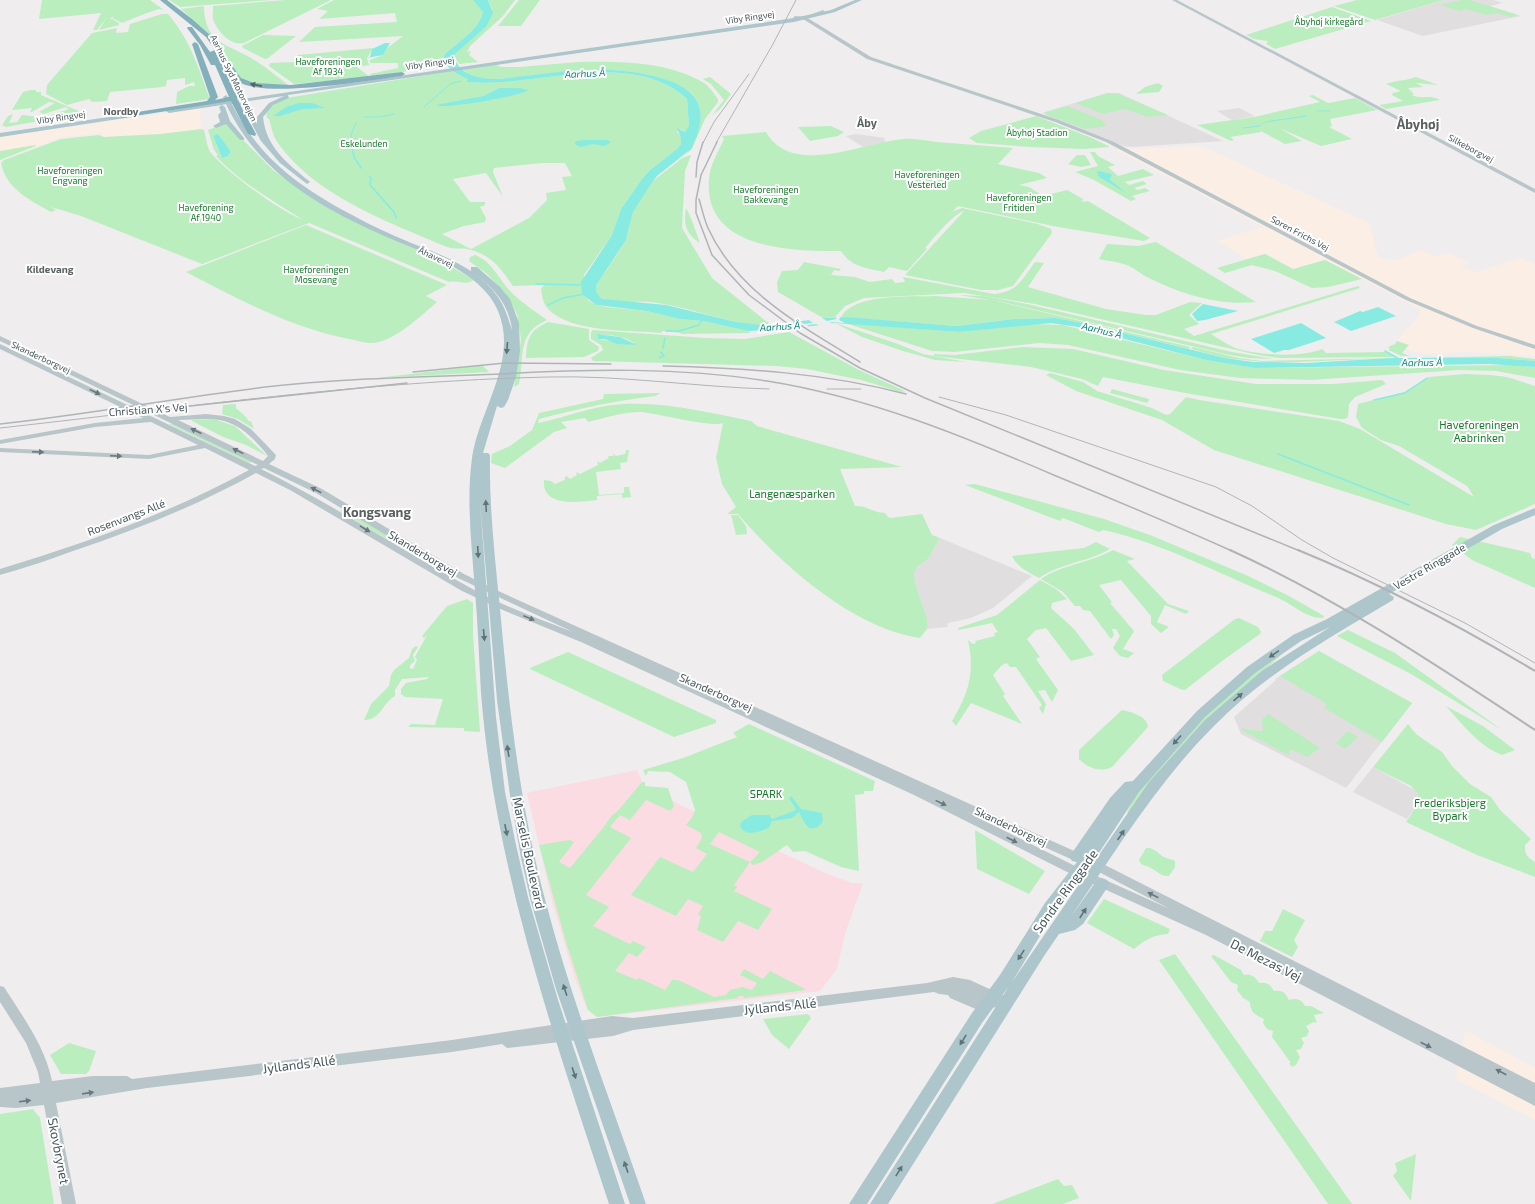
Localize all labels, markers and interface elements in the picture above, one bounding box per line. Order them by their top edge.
street label: Viby Ringvej [725,8,775,26]
park label: Åbyhøj kirkegård [1295,15,1363,27]
street label: Aarhus Syd Motorvejen [208,33,260,123]
street label: Viby Ringvej [405,54,455,72]
park label: Haveforeningen Af 1934 [295,56,361,77]
water label: Aarhus Å [563,66,606,80]
one-way arrow [250,82,263,88]
district label: Nordby [104,105,139,118]
street label: Viby Ringvej [36,108,86,126]
district label: Åby [857,116,878,130]
district label: Åbyhøj [1397,116,1439,132]
park label: Åbyhøj Stadion [1006,126,1068,138]
street label: Silkeborgvej [1446,131,1496,165]
park label: Eskelunden [340,138,388,149]
park label: Haveforeningen Engvang [37,165,103,186]
park label: Haveforeningen Vesterled [894,169,960,190]
park label: Haveforeningen Bakkevang [733,184,799,205]
park label: Haveforeningen Fritiden [986,192,1052,213]
park label: Haveforening Af 1940 [179,202,234,223]
street label: Søren Frichs Vej [1269,213,1331,253]
street label: Åhavevej [417,243,456,270]
district label: Kildevang [26,263,74,275]
park label: Haveforeningen Mosevang [283,264,349,285]
water label: Aarhus Å [758,319,801,333]
water label: Aarhus Å [1080,319,1123,341]
street label: Skanderborgvej [10,338,72,376]
one-way arrow [504,342,511,354]
water label: Aarhus Å [1401,356,1442,368]
one-way arrow [90,389,101,395]
street label: Christian X's Vej [108,400,188,419]
park label: Haveforeningen Aabrinken [1439,418,1519,444]
one-way arrow [190,428,202,434]
one-way arrow [232,448,243,454]
one-way arrow [32,449,45,455]
one-way arrow [110,452,122,459]
one-way arrow [310,487,322,493]
park label: Langenæsparken [749,487,835,500]
street label: Rosenvangs Allé [85,496,167,538]
one-way arrow [483,499,489,512]
district label: Kongsvang [343,504,411,520]
one-way arrow [359,526,371,533]
street label: Skanderborgvej [386,527,460,580]
street label: Vestre Ringgade [1391,540,1467,592]
one-way arrow [475,546,482,558]
one-way arrow [524,615,536,621]
one-way arrow [480,629,487,641]
one-way arrow [1269,650,1280,658]
street label: Skanderborgvej [677,670,754,715]
one-way arrow [1233,692,1243,702]
one-way arrow [1173,735,1182,745]
one-way arrow [505,745,511,757]
park label: SPARK [750,787,783,800]
street label: Marselis Boulevard [509,796,549,910]
park label: Frederiksbjerg Bypark [1414,796,1486,822]
one-way arrow [936,800,947,807]
street label: Skanderborgvej [972,804,1049,849]
one-way arrow [504,824,510,836]
one-way arrow [1117,829,1125,840]
one-way arrow [1006,836,1018,843]
street label: Søndre Ringgade [1029,846,1101,936]
one-way arrow [1147,892,1159,898]
one-way arrow [1079,907,1087,918]
street label: De Mezas Vej [1228,935,1304,985]
one-way arrow [1017,949,1024,961]
one-way arrow [562,983,568,995]
street label: Jyllands Allé [743,994,817,1018]
one-way arrow [959,1035,967,1045]
one-way arrow [1420,1042,1432,1048]
street label: Jyllands Allé [262,1052,336,1076]
one-way arrow [571,1068,577,1080]
one-way arrow [1495,1069,1506,1075]
one-way arrow [82,1090,94,1096]
one-way arrow [18,1098,31,1104]
street label: Skovbrynet [45,1117,73,1185]
one-way arrow [622,1161,628,1173]
one-way arrow [896,1165,903,1177]

